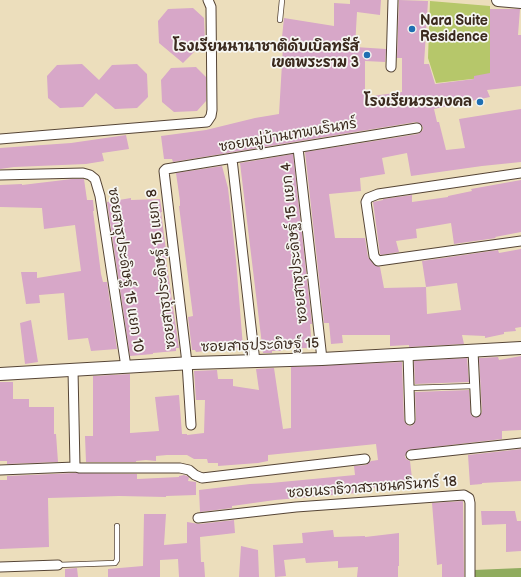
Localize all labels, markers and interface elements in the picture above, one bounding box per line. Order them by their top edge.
place label: Nara Suite Residence [420,13,488,46]
marker: Nara Suite Residence [407,24,417,34]
place label: โรงเรียนนานาชาติดับเบิลทรีส์ เขตพระราม 3 [173,39,359,72]
marker: โรงเรียนนานาชาติดับเบิลทรีส์ เขตพระราม 3 [362,50,372,60]
place label: โรงเรียนวรมงคล [364,94,472,110]
marker: โรงเรียนวรมงคล [475,97,485,107]
street label: ซอยหมู่บ้านเทพนรินทร์ [218,116,358,156]
street label: ซอยสาธุประดิษฐ์ 15 แยก 4 [278,162,312,324]
street label: ซอยสาธุประดิษฐ์ 15 แยก 10 [104,186,146,354]
street label: ซอยสาธุประดิษฐ์ 15 แยก 8 [144,188,180,350]
street label: ซอยสาธุประดิษฐ์ 15 [201,336,319,356]
street label: ซอยนราธิวาสราชนครินทร์ 18 [287,474,457,502]

